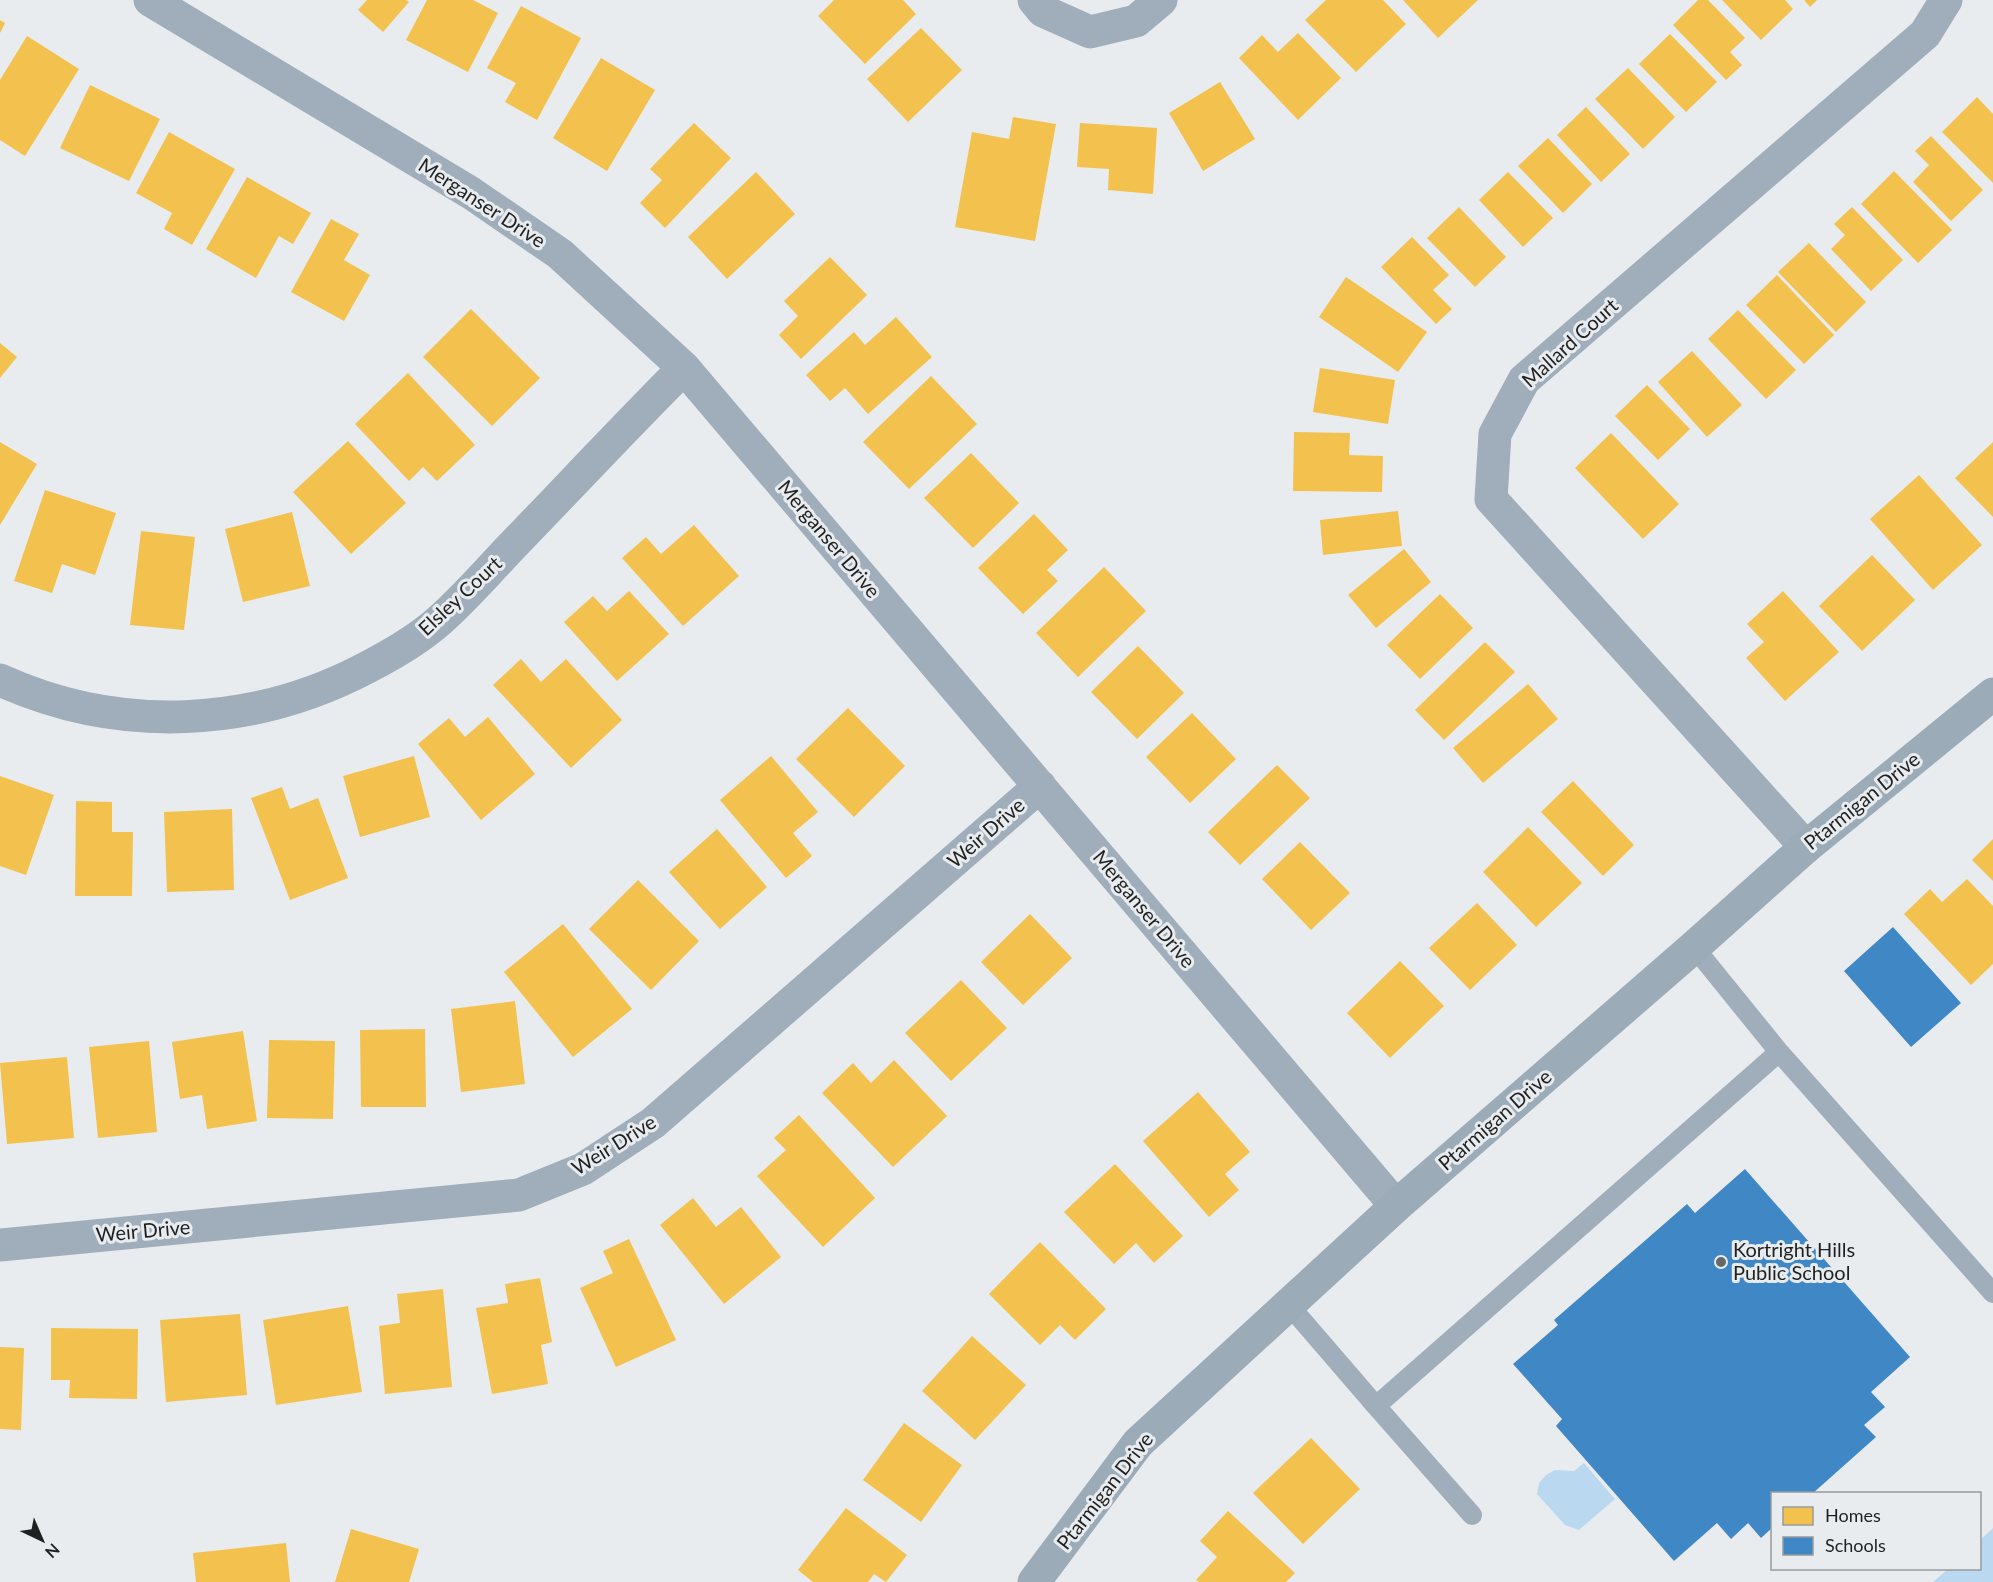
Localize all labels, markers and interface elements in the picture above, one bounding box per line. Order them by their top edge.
street label: Merganser Drive [415,152,550,252]
street label: Mallard Court [1516,293,1622,392]
street label: Merganser Drive [774,475,886,602]
street label: Elsley Court [413,551,506,640]
street label: Ptarmigan Drive [1799,746,1924,854]
street label: Weir Drive [942,792,1029,872]
street label: Merganser Drive [1089,845,1201,972]
street label: Ptarmigan Drive [1433,1064,1556,1175]
street label: Weir Drive [567,1109,660,1179]
street label: Weir Drive [95,1214,191,1246]
place label: Kortright Hills Public School [1733,1237,1855,1284]
marker: Kortright Hills Public School [1714,1255,1728,1269]
street label: Ptarmigan Drive [1051,1427,1157,1554]
legend [1771,1492,1981,1570]
text: Homes [1825,1504,1881,1526]
north arrow [12,1510,72,1570]
text: Schools [1825,1534,1886,1556]
text: N [42,1540,64,1562]

